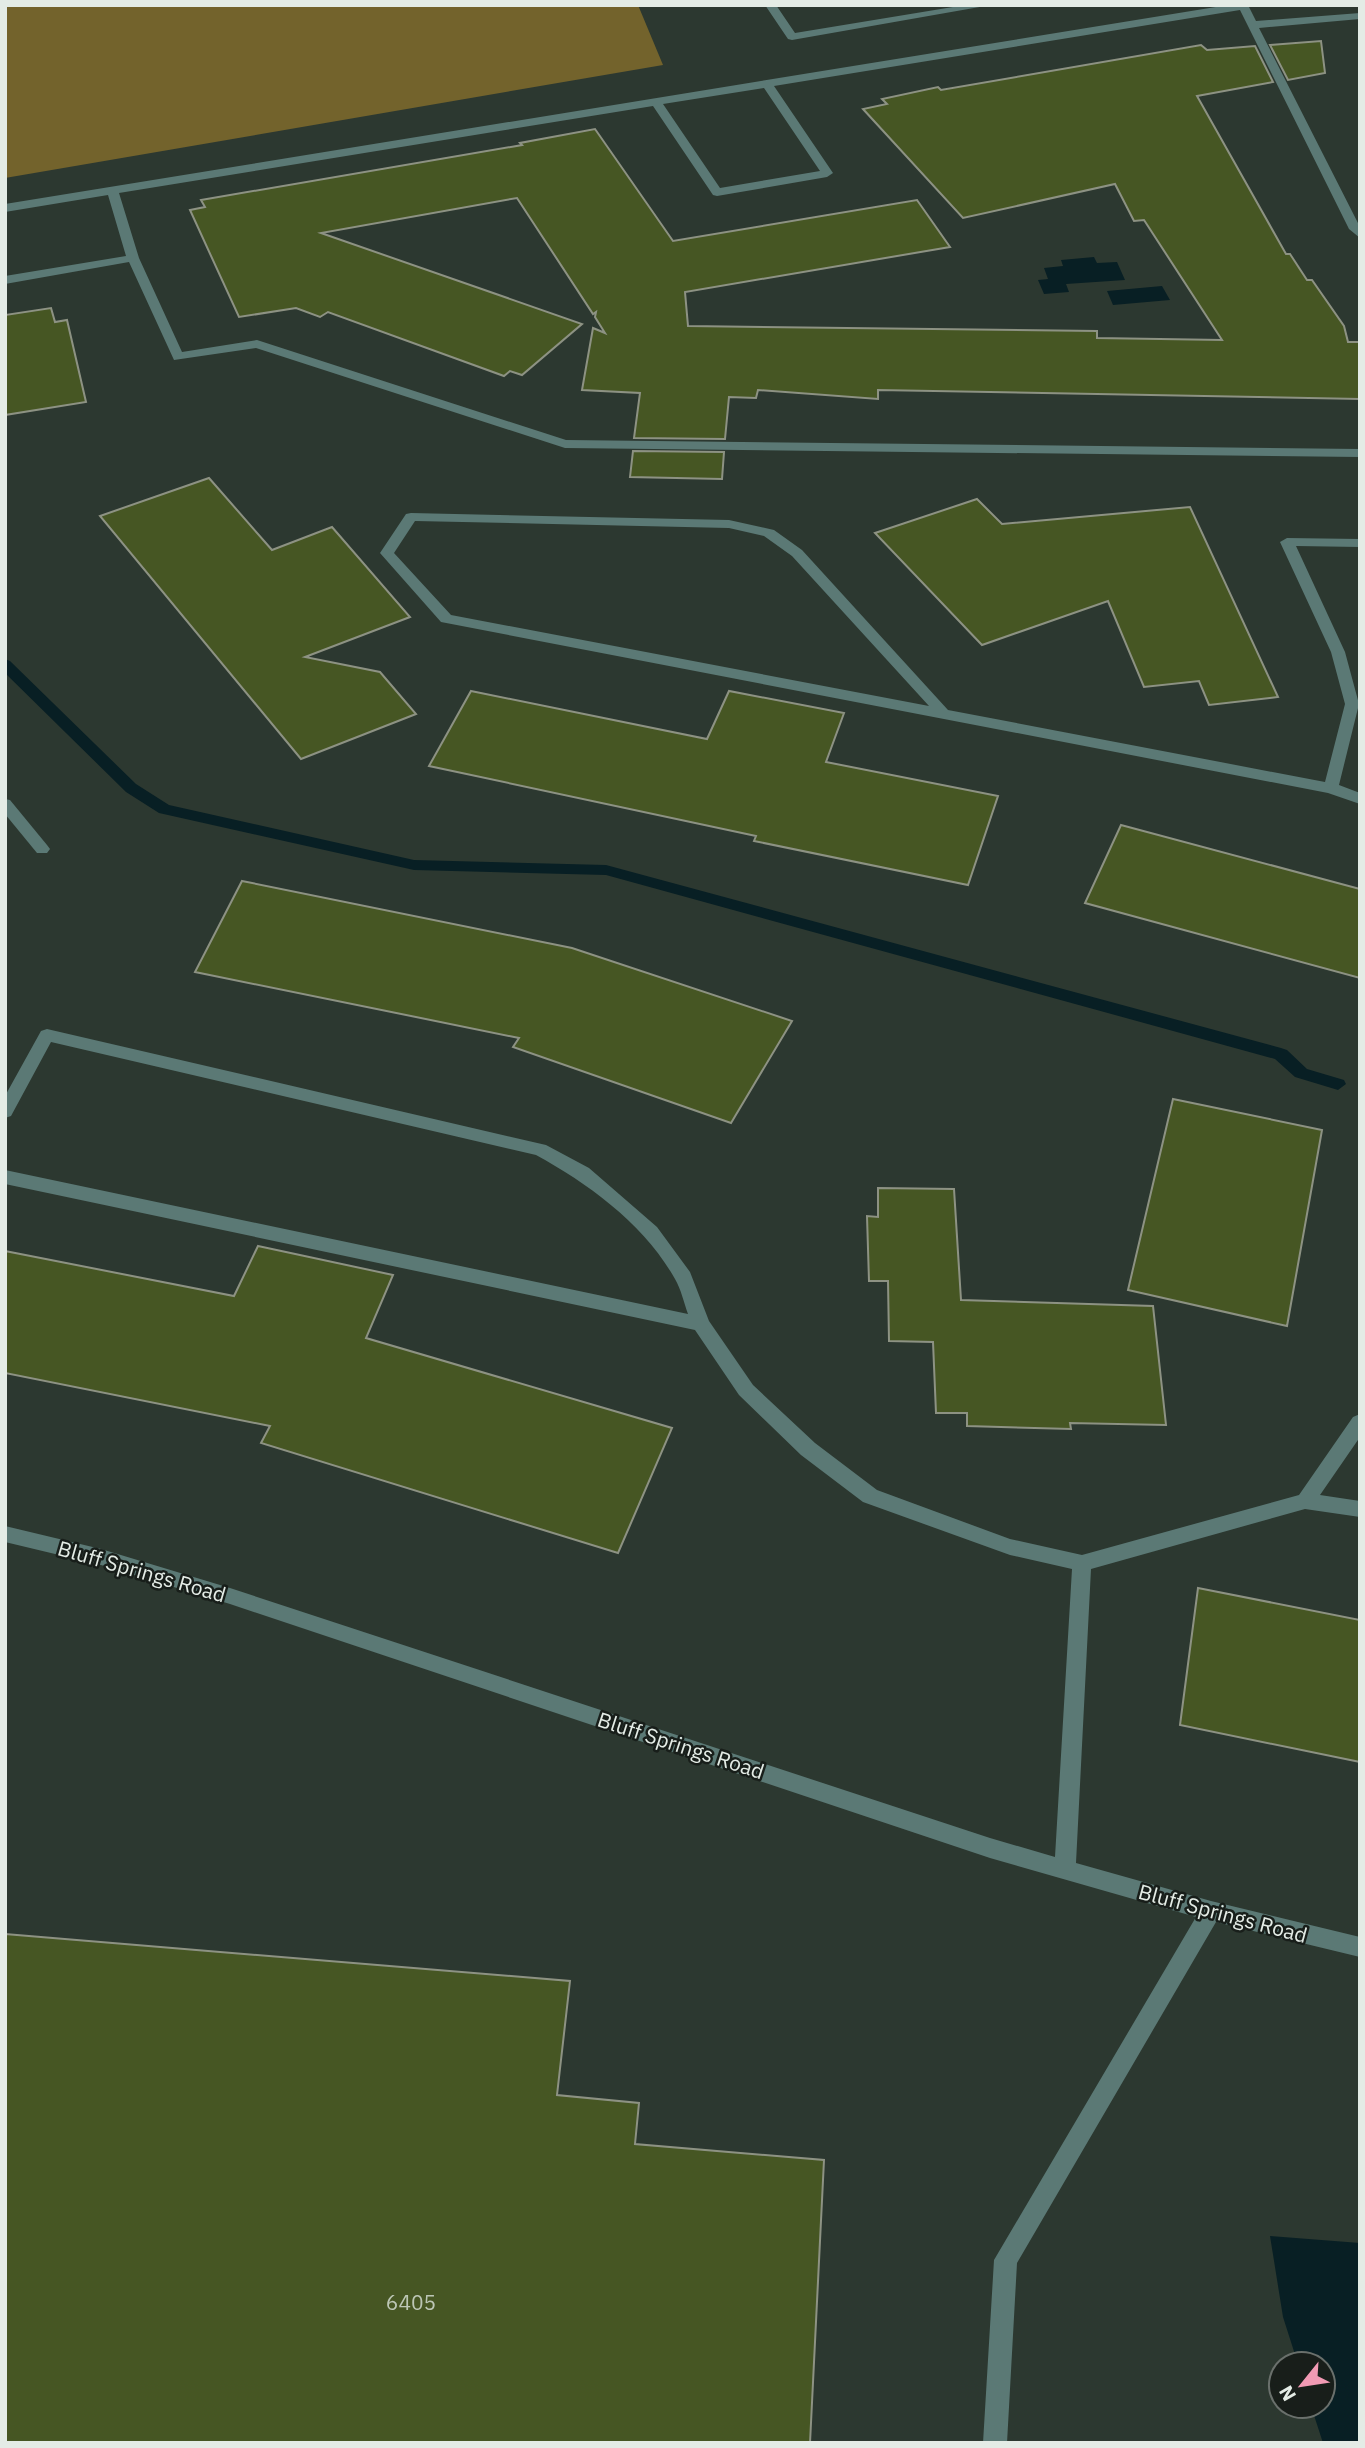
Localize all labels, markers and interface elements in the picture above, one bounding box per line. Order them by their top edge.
street label: Bluff Springs Road [55,1534,229,1608]
street label: Bluff Springs Road [594,1705,768,1785]
street label: Bluff Springs Road [1135,1877,1311,1949]
house number: 6405 [386,2288,436,2316]
north arrow [1267,2350,1337,2420]
text: N [1273,2382,1301,2405]

